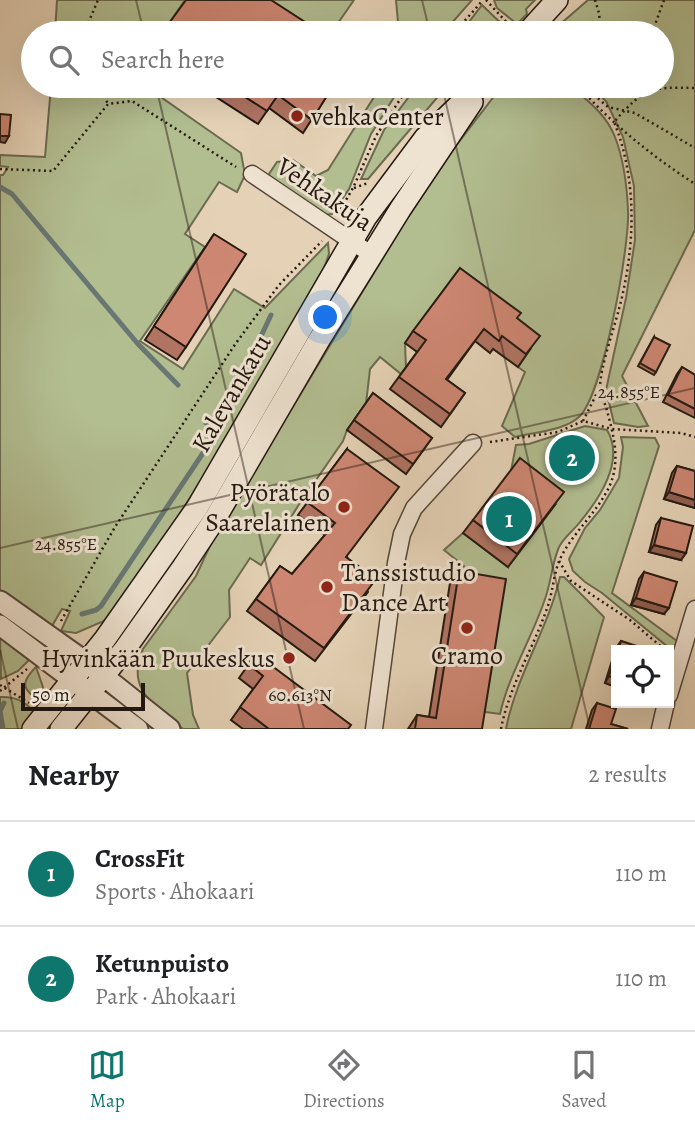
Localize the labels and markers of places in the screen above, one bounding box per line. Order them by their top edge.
place label: vehkaCenter [310,99,444,134]
marker: vehkaCenter [289,108,305,124]
pin: 2 [549,432,595,484]
place label: Pyörätalo Saarelainen [205,475,330,540]
pin: 1 [486,493,532,545]
marker: Pyörätalo Saarelainen [336,499,352,515]
place label: Tanssistudio Dance Art [341,555,476,620]
marker: Tanssistudio Dance Art [319,579,335,595]
marker: Cramo [459,620,475,636]
place label: Cramo [431,638,503,673]
place label: Hyvinkään Puukeskus [41,641,275,676]
marker: Hyvinkään Puukeskus [281,650,297,666]

